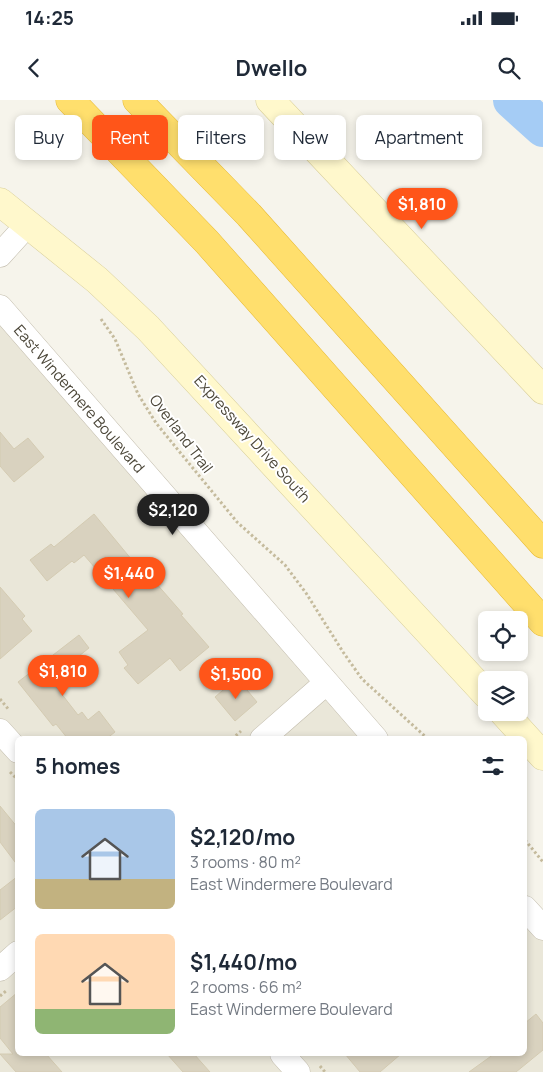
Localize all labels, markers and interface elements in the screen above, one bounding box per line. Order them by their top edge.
text: 14:25 [25,5,74,31]
text: Dwello [236,53,307,83]
icon: back [20,54,48,82]
icon: search [495,54,523,82]
chip: Buy [15,115,82,160]
chip: Rent [92,115,168,160]
chip: Filters [178,115,264,160]
chip: New [274,115,346,160]
chip: Apartment [356,115,482,160]
pin: $1,810 [381,188,463,230]
text: $1,810 [398,193,446,215]
street label: East Windermere Boulevard [9,320,150,477]
street label: Expressway Drive South [189,370,315,507]
street label: Overland Trail [145,390,218,477]
pin: $2,120 [132,494,214,536]
text: $2,120 [148,499,198,521]
pin: $1,440 [88,556,170,599]
text: $1,440 [103,562,155,584]
map controls [478,611,528,721]
button: locate [478,611,528,661]
pin: $1,810 [22,654,104,697]
pin: $1,500 [195,658,277,700]
text: $1,810 [39,660,87,682]
text: $1,500 [210,663,262,685]
button: layers [478,671,528,721]
text: 5 homes [35,752,120,780]
icon: filters [479,752,507,780]
text: $2,120/mo [190,823,295,851]
icon: home [75,829,135,889]
text: 3 rooms · 80 m² [190,851,301,873]
text: East Windermere Boulevard [190,873,393,895]
text: $1,440/mo [190,948,297,976]
icon: home [75,954,135,1014]
text: 2 rooms · 66 m² [190,976,302,998]
text: East Windermere Boulevard [190,998,393,1020]

